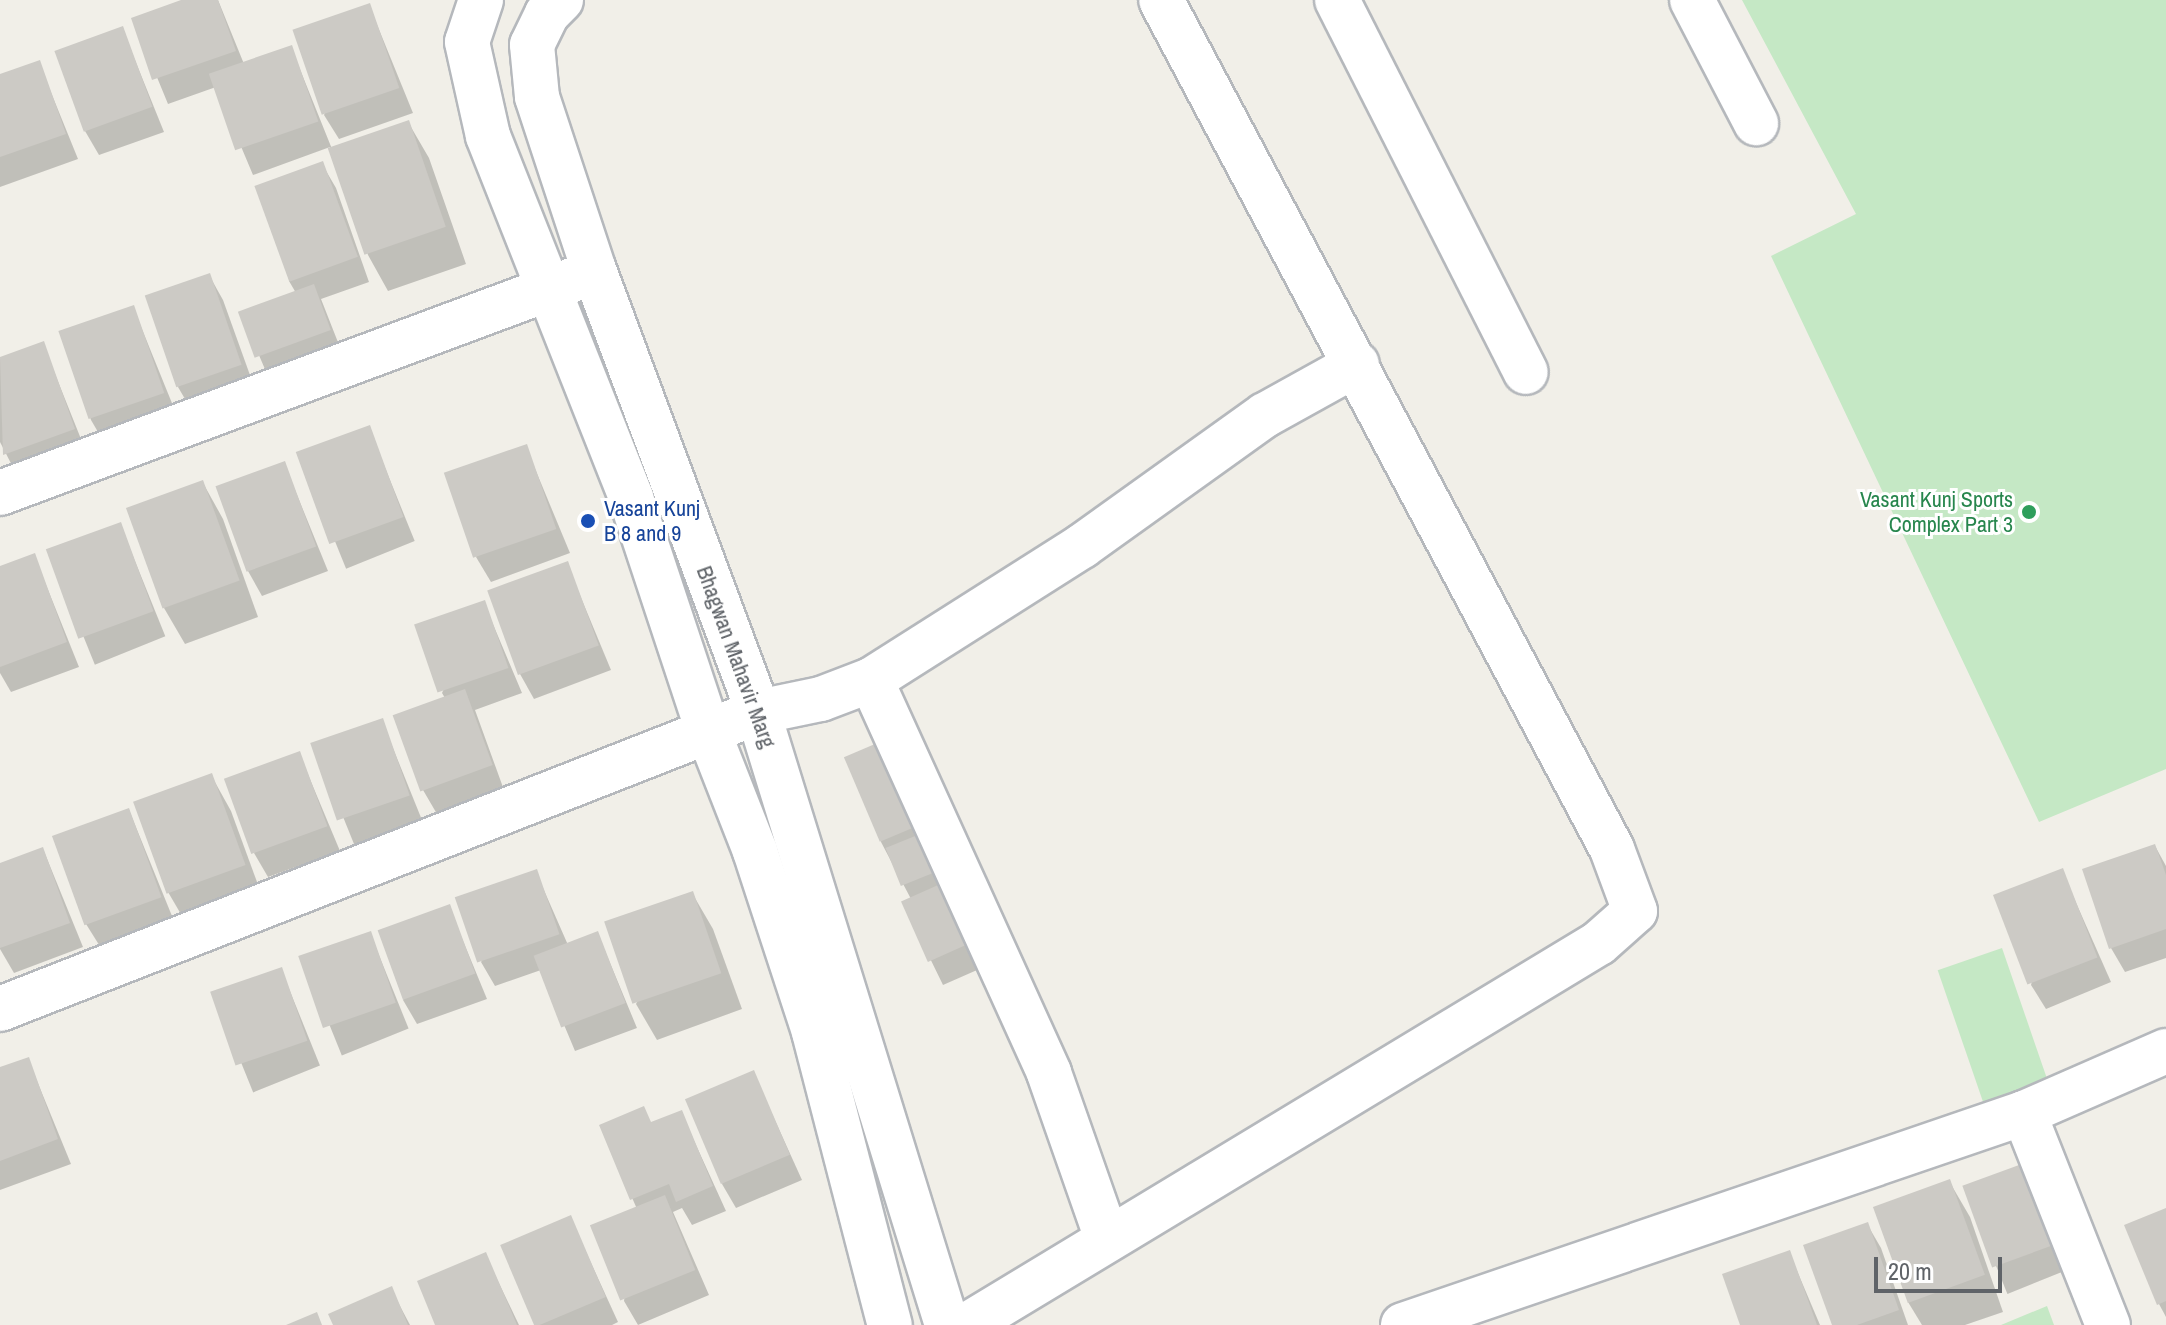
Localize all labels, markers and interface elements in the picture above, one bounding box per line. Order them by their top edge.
place label: Vasant Kunj Sports Complex Part 3 [1860,486,2013,538]
place label: Vasant Kunj B 8 and 9 [604,495,700,546]
marker: Vasant Kunj Sports Complex Part 3 [2020,503,2038,521]
marker: Vasant Kunj B 8 and 9 [579,512,597,530]
street label: Bhagwan Mahavir Marg [691,563,781,751]
scale bar [1878,1241,2006,1291]
text: 20 m [1888,1255,1932,1287]

